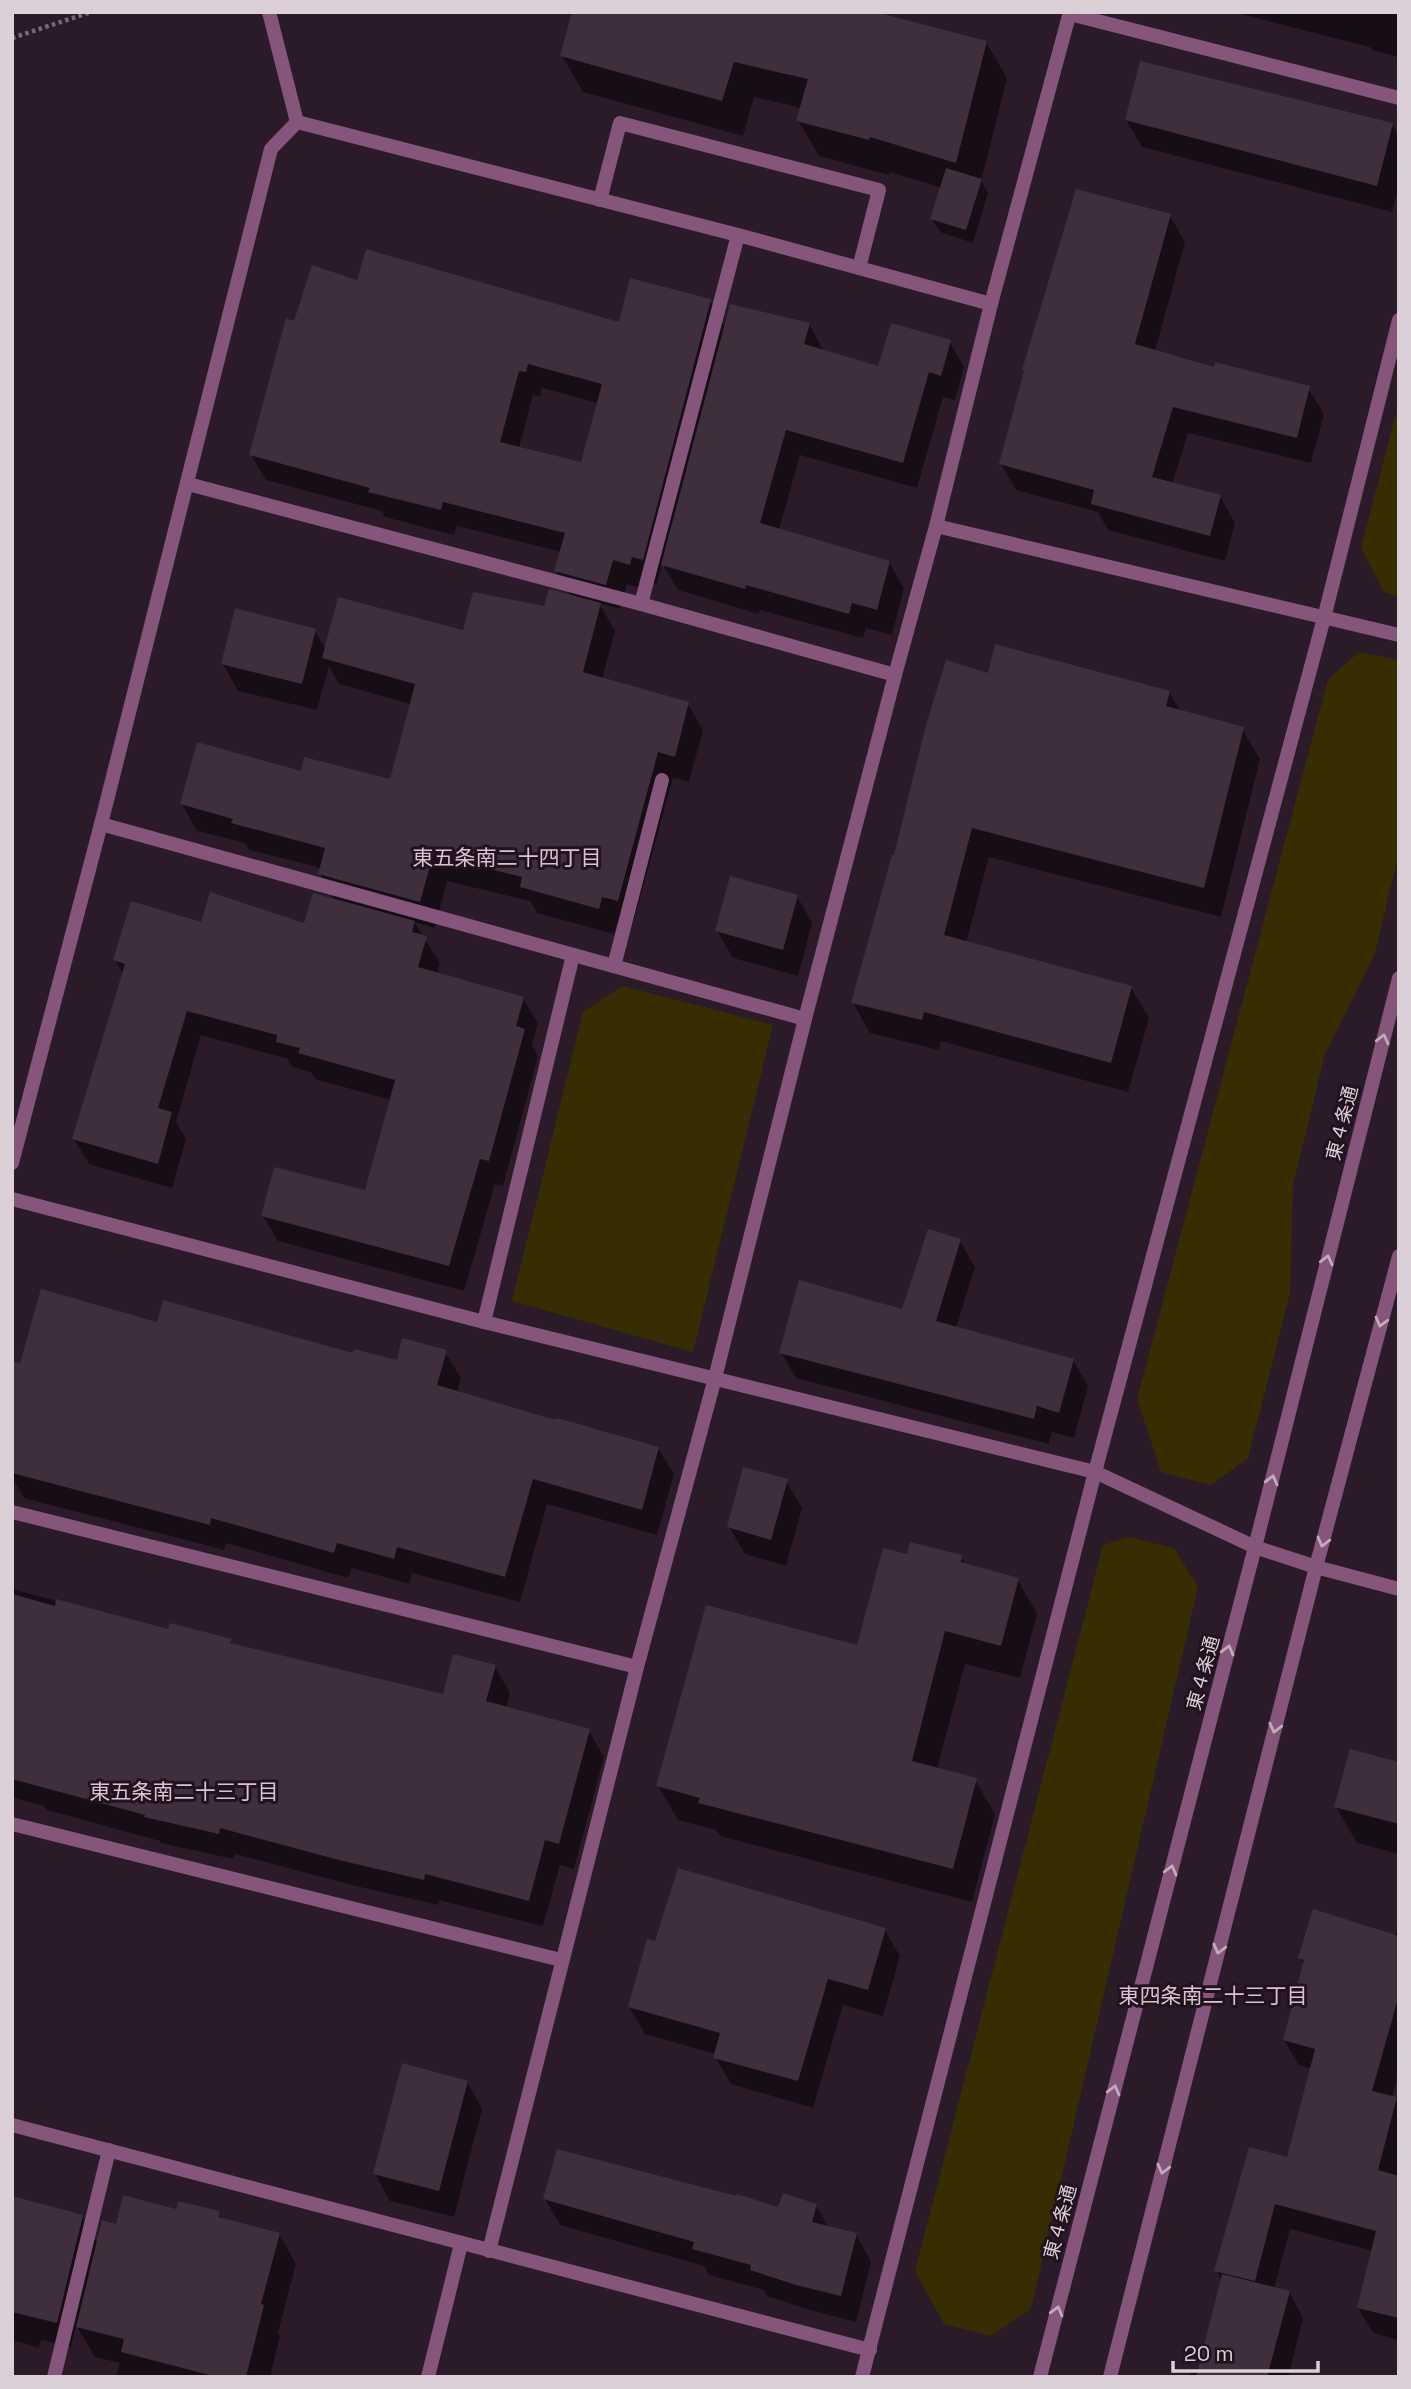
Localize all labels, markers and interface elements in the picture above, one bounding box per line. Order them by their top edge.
district label: 東五条南二十四丁目 [413,844,602,871]
one-way arrow [1375,1033,1389,1045]
street label: 東４条通 [1321,1083,1363,1163]
one-way arrow [1319,1254,1333,1266]
one-way arrow [1375,1315,1390,1327]
one-way arrow [1264,1475,1278,1487]
one-way arrow [1317,1535,1331,1547]
street label: 東４条通 [1181,1633,1225,1713]
one-way arrow [1220,1644,1234,1656]
one-way arrow [1269,1722,1283,1734]
district label: 東五条南二十三丁目 [90,1778,279,1805]
one-way arrow [1163,1864,1177,1876]
one-way arrow [1213,1943,1227,1955]
district label: 東四条南二十三丁目 [1119,1982,1308,2009]
one-way arrow [1106,2085,1120,2097]
one-way arrow [1157,2163,1171,2175]
street label: 東４条通 [1038,2182,1082,2262]
one-way arrow [1049,2305,1063,2317]
scale bar [1173,2330,1318,2374]
text: 20 m [1184,2340,1234,2367]

